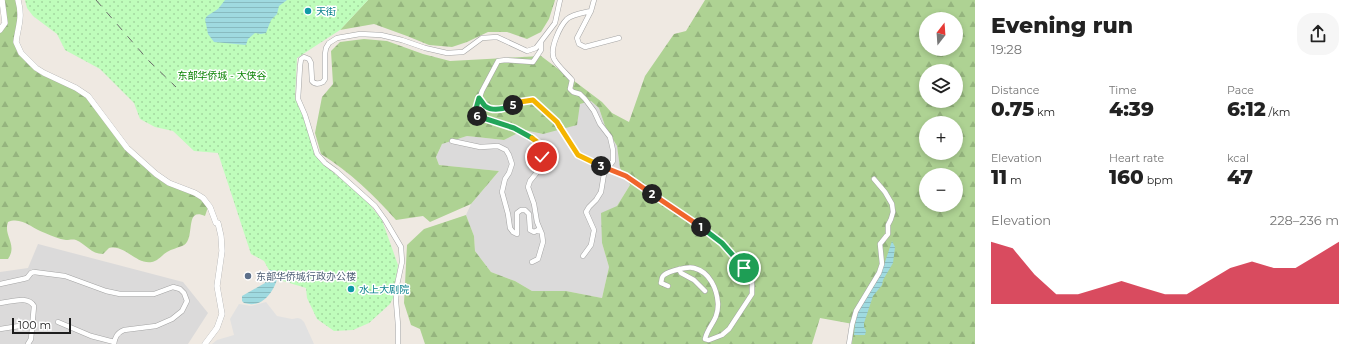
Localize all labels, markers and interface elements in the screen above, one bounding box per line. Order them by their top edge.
place label: 天街 [316,5,336,18]
marker: 天街 [303,6,313,16]
north arrow [919,12,963,56]
map controls [919,12,963,212]
text: Evening run [991,12,1133,39]
button: share [1297,13,1339,55]
text: 19:28 [991,41,1022,57]
button: layers [919,64,963,108]
park label: 东部华侨城 - 大侠谷 [177,69,267,82]
text: Distance [991,83,1039,97]
text: Time [1109,83,1137,97]
text: Pace [1227,83,1254,97]
pin: 5 [503,95,523,115]
text: 0.75 [991,97,1034,121]
text: 4:39 [1109,97,1154,121]
text: 6:12 [1227,97,1266,121]
text: 5 [510,98,516,112]
text: km [1034,105,1055,119]
text: /km [1266,105,1291,119]
pin: 6 [467,106,487,126]
text: 6 [473,109,481,123]
button: + [919,116,963,160]
pin [525,140,559,174]
icon: check [531,146,553,168]
text: Elevation [991,151,1042,165]
text: Heart rate [1109,151,1164,165]
text: kcal [1227,151,1249,165]
pin: 3 [591,156,611,176]
text: 3 [598,159,604,173]
text: 11 [991,165,1007,189]
text: 160 [1109,165,1144,189]
text: 47 [1227,165,1253,189]
button: − [919,168,963,212]
text: m [1007,173,1022,187]
text: bpm [1144,173,1173,187]
pin: 2 [642,184,662,204]
text: 2 [649,187,655,201]
text: Elevation [991,212,1051,228]
text: 228–236 m [1270,212,1339,228]
pin: 1 [691,217,711,237]
text: 1 [699,220,703,234]
pin [727,251,761,285]
icon: arrive [733,257,755,279]
place label: 东部华侨城行政办公楼 [256,270,356,283]
marker: 东部华侨城行政办公楼 [243,271,253,281]
place label: 水上大剧院 [359,283,409,296]
marker: 水上大剧院 [346,284,356,294]
scale bar [12,316,71,335]
text: 100 m [18,318,51,332]

